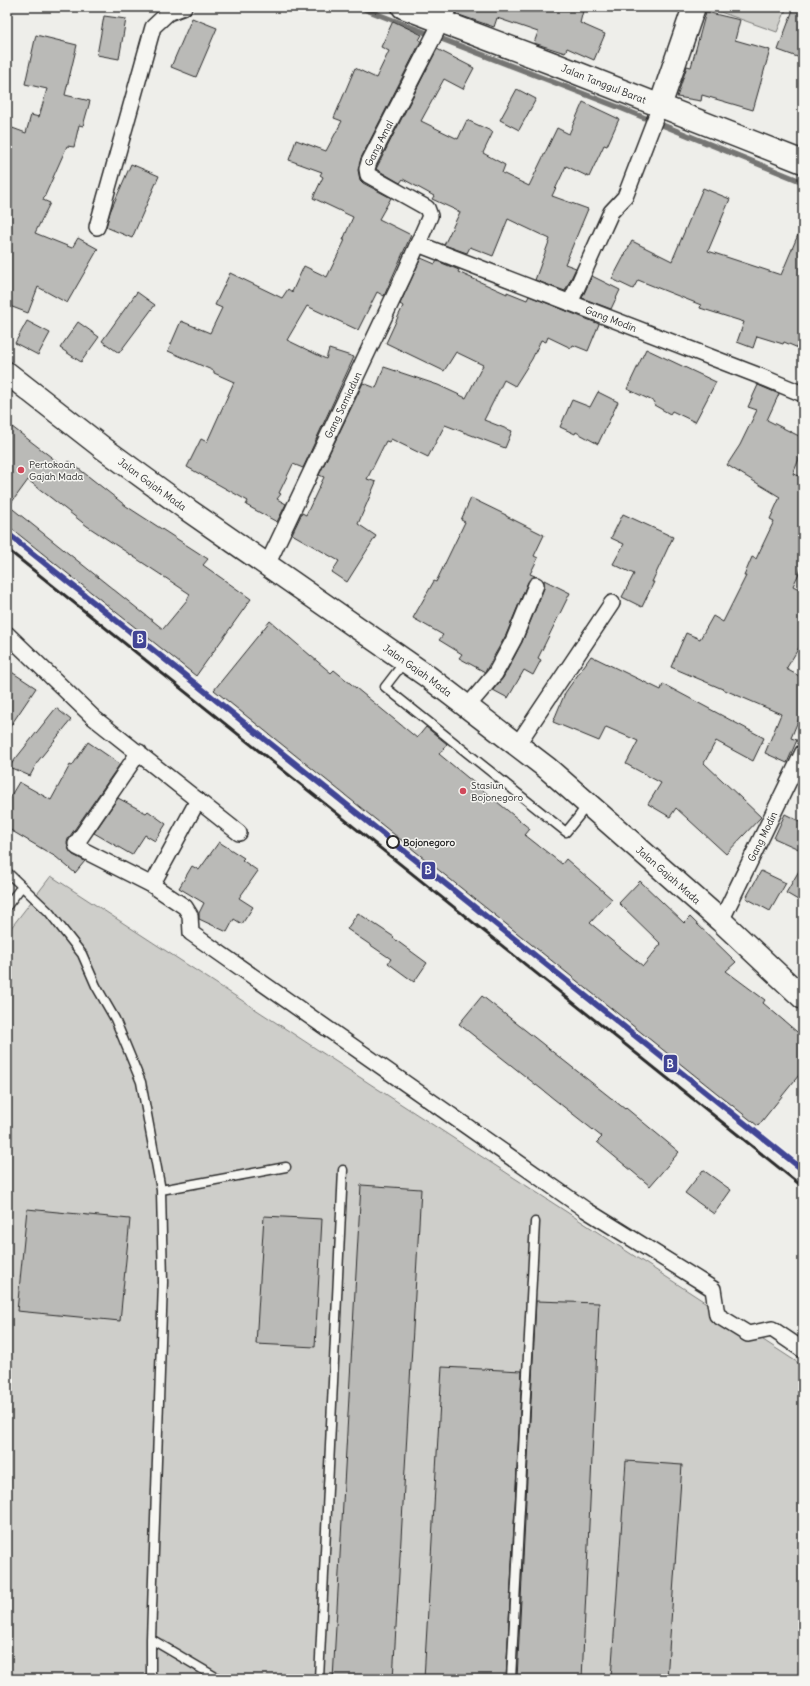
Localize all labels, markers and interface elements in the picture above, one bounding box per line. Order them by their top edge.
street label: Jalan Tanggul Barat [559,62,649,107]
street label: Gang Amal [362,118,396,167]
street label: Gang Modin [583,303,639,335]
street label: Gang Samiadun [322,370,364,441]
street label: Jalan Gajah Mada [115,455,189,514]
place label: Pertokoan Gajah Mada [29,458,84,483]
marker: Pertokoan Gajah Mada [16,465,26,475]
line badge: B [132,630,147,649]
text: B [136,632,144,646]
street label: Jalan Gajah Mada [381,642,454,700]
place label: Stasiun Bojonegoro [471,779,523,804]
marker: Stasiun Bojonegoro [458,786,468,796]
street label: Gang Modin [745,809,780,864]
marker: Bojonegoro [386,835,400,849]
place label: Bojonegoro [403,836,455,849]
street label: Jalan Gajah Mada [633,843,703,907]
line badge: B [421,861,436,880]
text: B [424,863,432,877]
line badge: B [663,1054,678,1073]
text: B [666,1057,674,1071]

